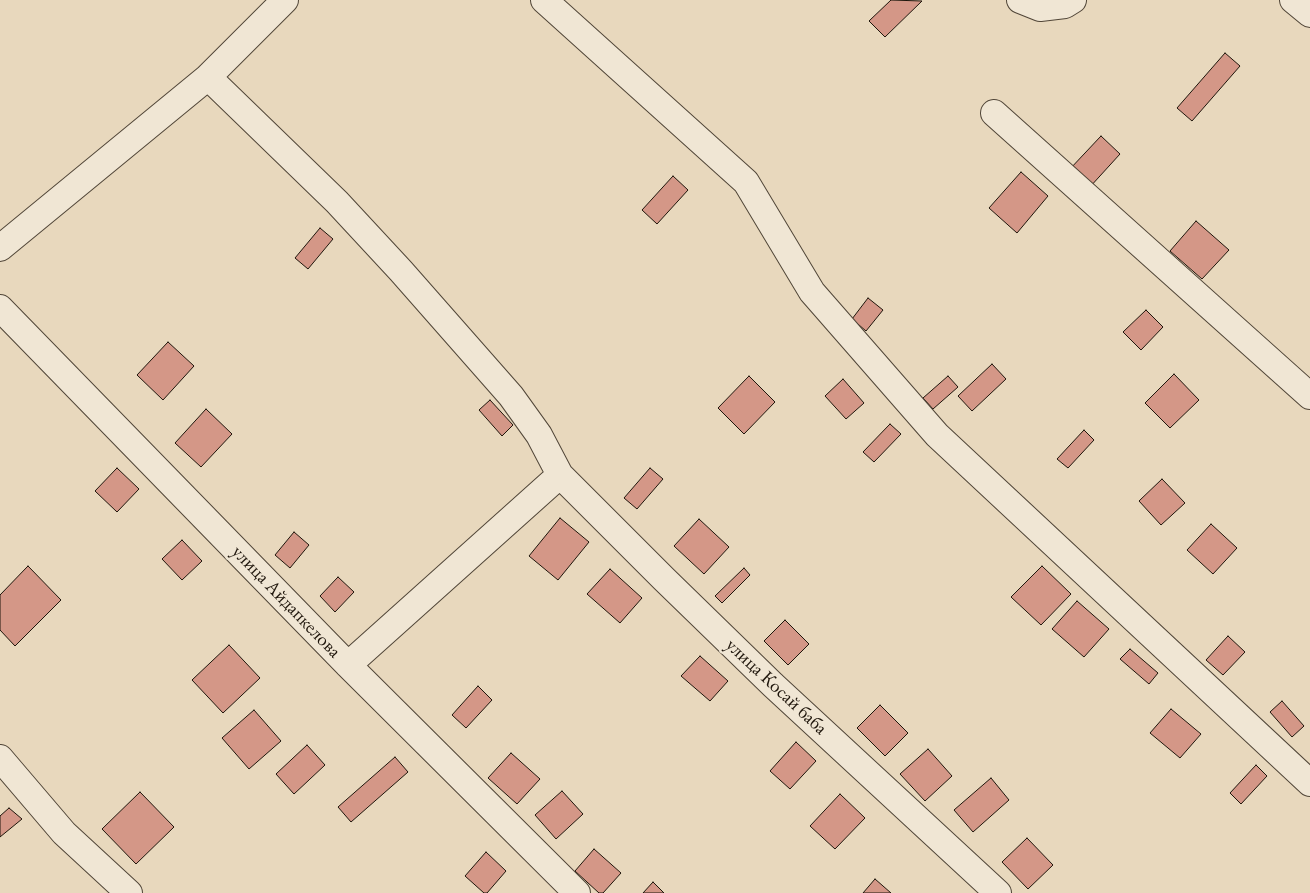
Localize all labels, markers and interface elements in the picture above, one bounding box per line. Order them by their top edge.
street label: улица Айдапкелова [227,541,345,663]
street label: улица Косай баба [720,634,832,740]

